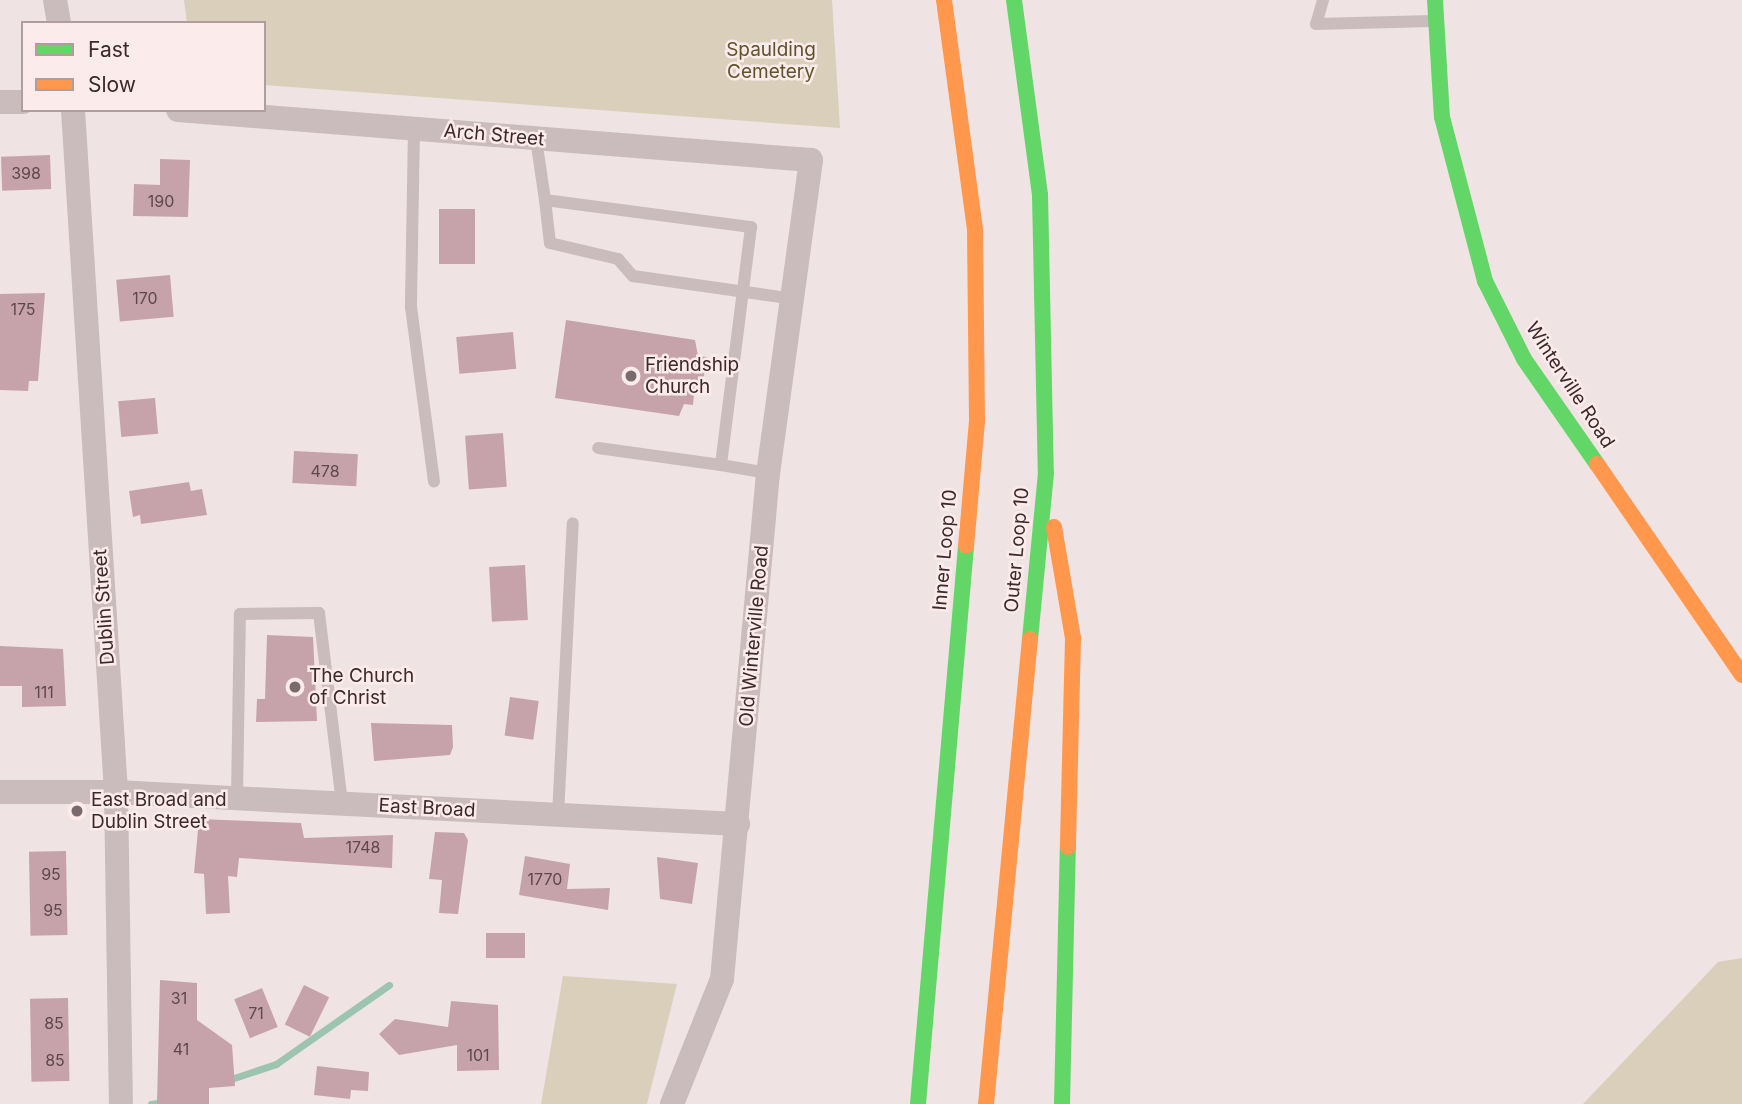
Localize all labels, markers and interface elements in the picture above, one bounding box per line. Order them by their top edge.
legend [21,21,266,112]
text: Fast [88,37,130,62]
park label: Spaulding Cemetery [726,39,816,83]
text: Slow [88,72,136,97]
street label: Arch Street [443,119,545,151]
house number: 398 [11,163,41,183]
house number: 190 [148,191,174,211]
house number: 170 [132,288,158,308]
house number: 175 [10,299,36,319]
street label: Winterville Road [1521,318,1619,452]
place label: Friendship Church [645,354,739,398]
marker: Friendship Church [623,368,639,384]
house number: 478 [310,461,340,481]
street label: Outer Loop 10 [1000,486,1034,614]
street label: Inner Loop 10 [928,489,962,611]
street label: Old Winterville Road [735,544,773,728]
street label: Dublin Street [89,548,119,666]
place label: The Church of Christ [309,665,414,709]
marker: The Church of Christ [287,679,303,695]
house number: 111 [34,682,54,702]
place label: East Broad and Dublin Street [91,789,227,833]
street label: East Broad [378,794,476,822]
marker: East Broad and Dublin Street [69,803,85,819]
house number: 1748 [346,837,380,857]
house number: 95 [41,864,61,884]
house number: 1770 [528,869,562,889]
house number: 95 [43,900,63,920]
house number: 31 [171,988,187,1008]
house number: 71 [248,1003,264,1023]
house number: 85 [44,1013,64,1033]
house number: 41 [173,1039,189,1059]
house number: 101 [466,1045,490,1065]
house number: 85 [45,1050,65,1070]

